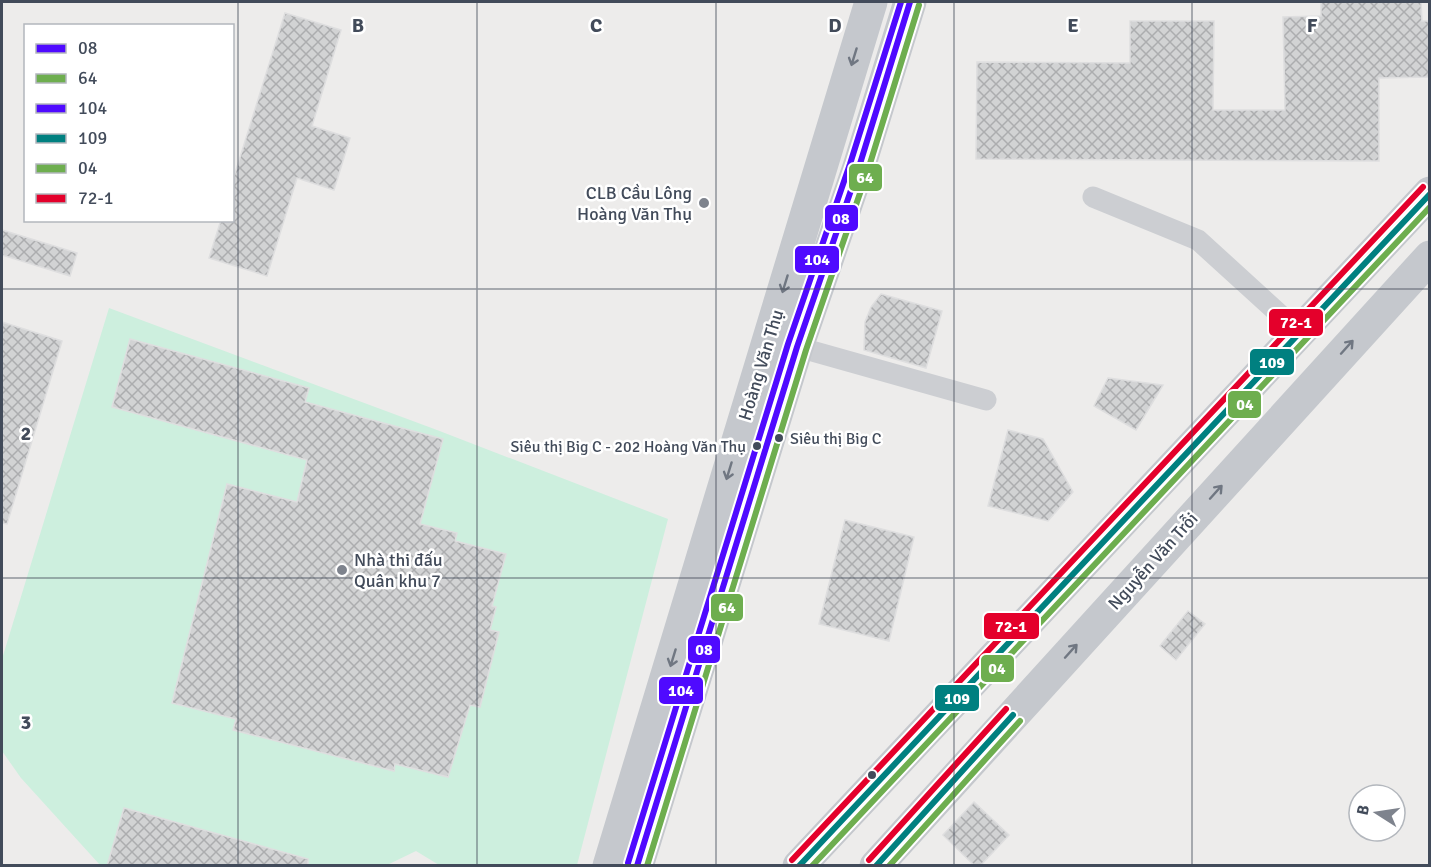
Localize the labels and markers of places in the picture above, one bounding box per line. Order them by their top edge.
place label: CLB Cầu Lông Hoàng Văn Thụ [577,182,692,225]
marker: CLB Cầu Lông Hoàng Văn Thụ [697,196,711,210]
place label: Siêu thị Big C [790,429,882,449]
marker: Siêu thị Big C [773,432,785,444]
place label: Siêu thị Big C - 202 Hoàng Văn Thụ [510,437,746,457]
marker: Siêu thị Big C - 202 Hoàng Văn Thụ [751,440,763,452]
place label: Nhà thi đấu Quân khu 7 [354,549,443,592]
marker: Nhà thi đấu Quân khu 7 [335,563,349,577]
unlabelled marker [866,769,878,781]

